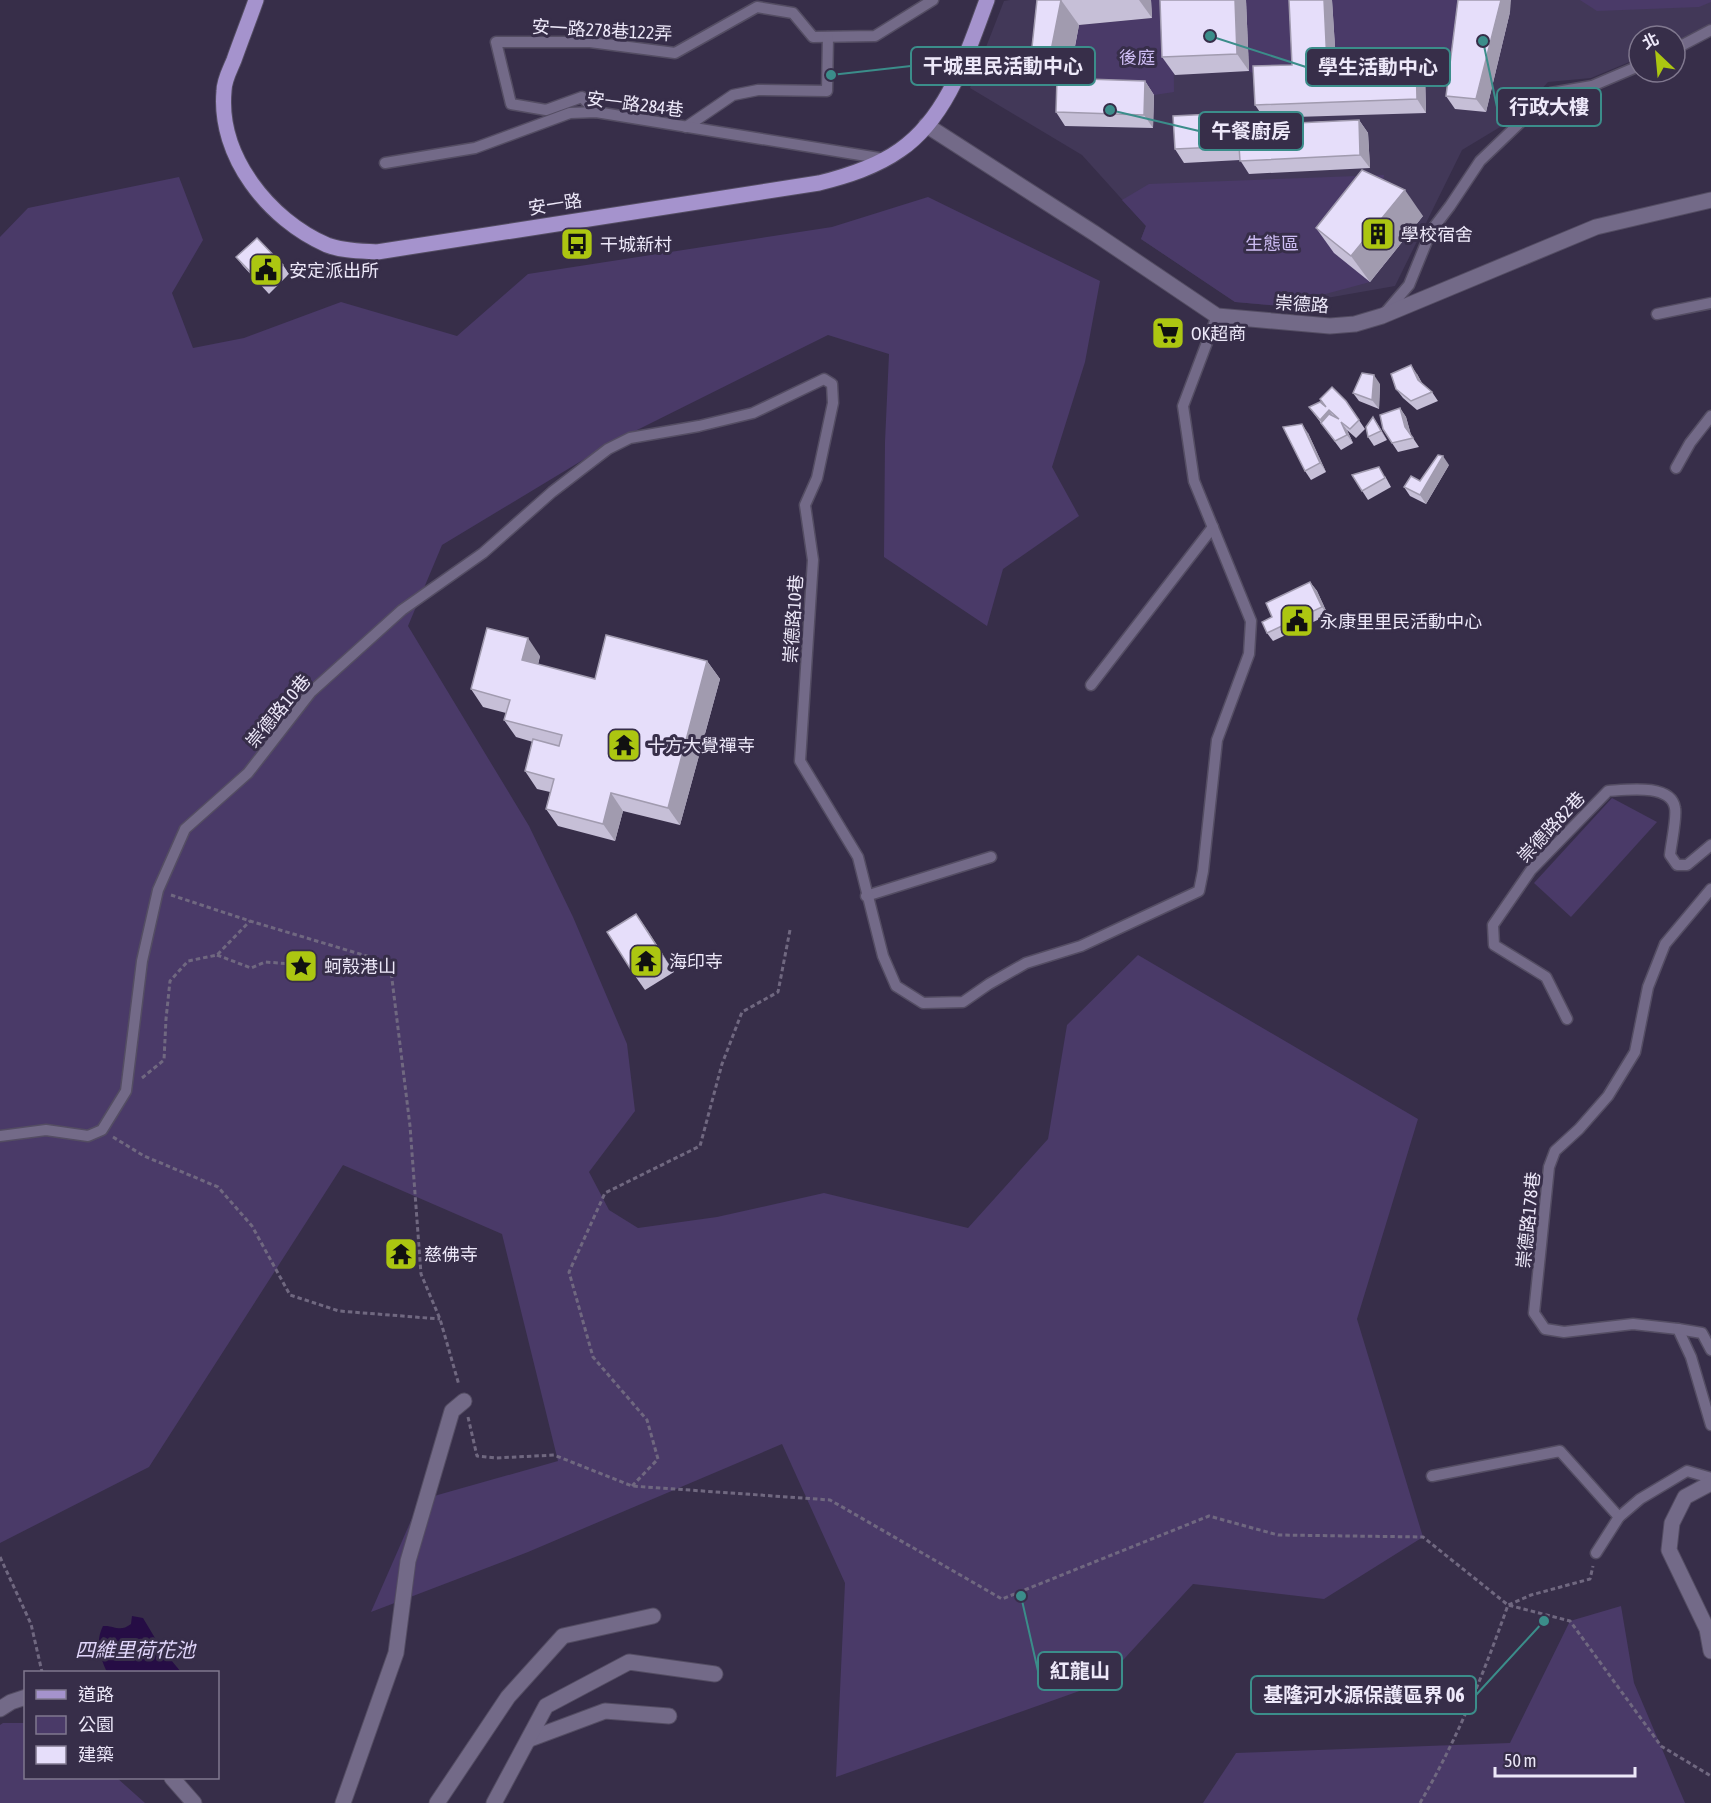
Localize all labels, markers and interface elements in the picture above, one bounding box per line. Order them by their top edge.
street label: 安一路278巷122弄 [531,16,673,44]
north arrow [1627,24,1687,84]
text: 北 [1639,29,1662,52]
callout: 干城里民活動中心 [911,47,1095,85]
park label: 後庭 [1119,47,1155,68]
callout: 學生活動中心 [1306,48,1450,86]
text: 干城里民活動中心 [923,54,1083,77]
text: 學生活動中心 [1318,55,1438,78]
street label: 安一路284巷 [585,88,685,120]
callout: 行政大樓 [1497,88,1601,126]
text: 行政大樓 [1509,95,1589,118]
callout: 午餐廚房 [1199,112,1303,150]
text: 午餐廚房 [1211,119,1291,142]
street label: 安一路 [527,189,583,219]
building icon: 學校宿舍 [1360,216,1396,252]
place label: 學校宿舍 [1401,224,1473,245]
bus stop icon: 干城新村 [559,226,595,262]
park label: 生態區 [1245,233,1299,254]
place label: 干城新村 [600,234,672,255]
public building icon: 安定派出所 [248,252,284,288]
place label: 安定派出所 [289,260,379,281]
street label: 崇德路 [1274,292,1330,316]
supermarket icon: OK超商 [1150,315,1186,351]
place label: OK超商 [1191,323,1246,344]
street label: 崇德路10巷 [779,574,807,664]
public building icon: 永康里里民活動中心 [1279,603,1315,639]
place label: 永康里里民活動中心 [1320,611,1482,632]
street label: 崇德路10巷 [241,670,315,752]
temple icon: 十方大覺禪寺 [606,727,642,763]
place label: 十方大覺禪寺 [647,735,755,756]
street label: 崇德路82巷 [1513,787,1589,867]
temple icon: 海印寺 [628,943,664,979]
place icon: 蚵殼港山 [283,948,319,984]
place label: 海印寺 [669,951,723,972]
place label: 蚵殼港山 [324,956,396,977]
street label: 崇德路178巷 [1512,1170,1544,1270]
temple icon: 慈佛寺 [383,1236,419,1272]
place label: 慈佛寺 [424,1244,478,1265]
water label: 四維里荷花池 [75,1638,197,1661]
callout: 紅龍山 [1038,1652,1122,1690]
text: 紅龍山 [1050,1659,1110,1682]
legend [24,1671,219,1779]
callout: 基隆河水源保護區界 06 [1251,1676,1476,1714]
text: 基隆河水源保護區界 06 [1263,1683,1465,1706]
text: 道路 [78,1684,114,1705]
text: 公園 [78,1714,114,1735]
scale bar [1495,1740,1634,1778]
text: 建築 [78,1744,114,1765]
text: 50 m [1504,1750,1536,1771]

